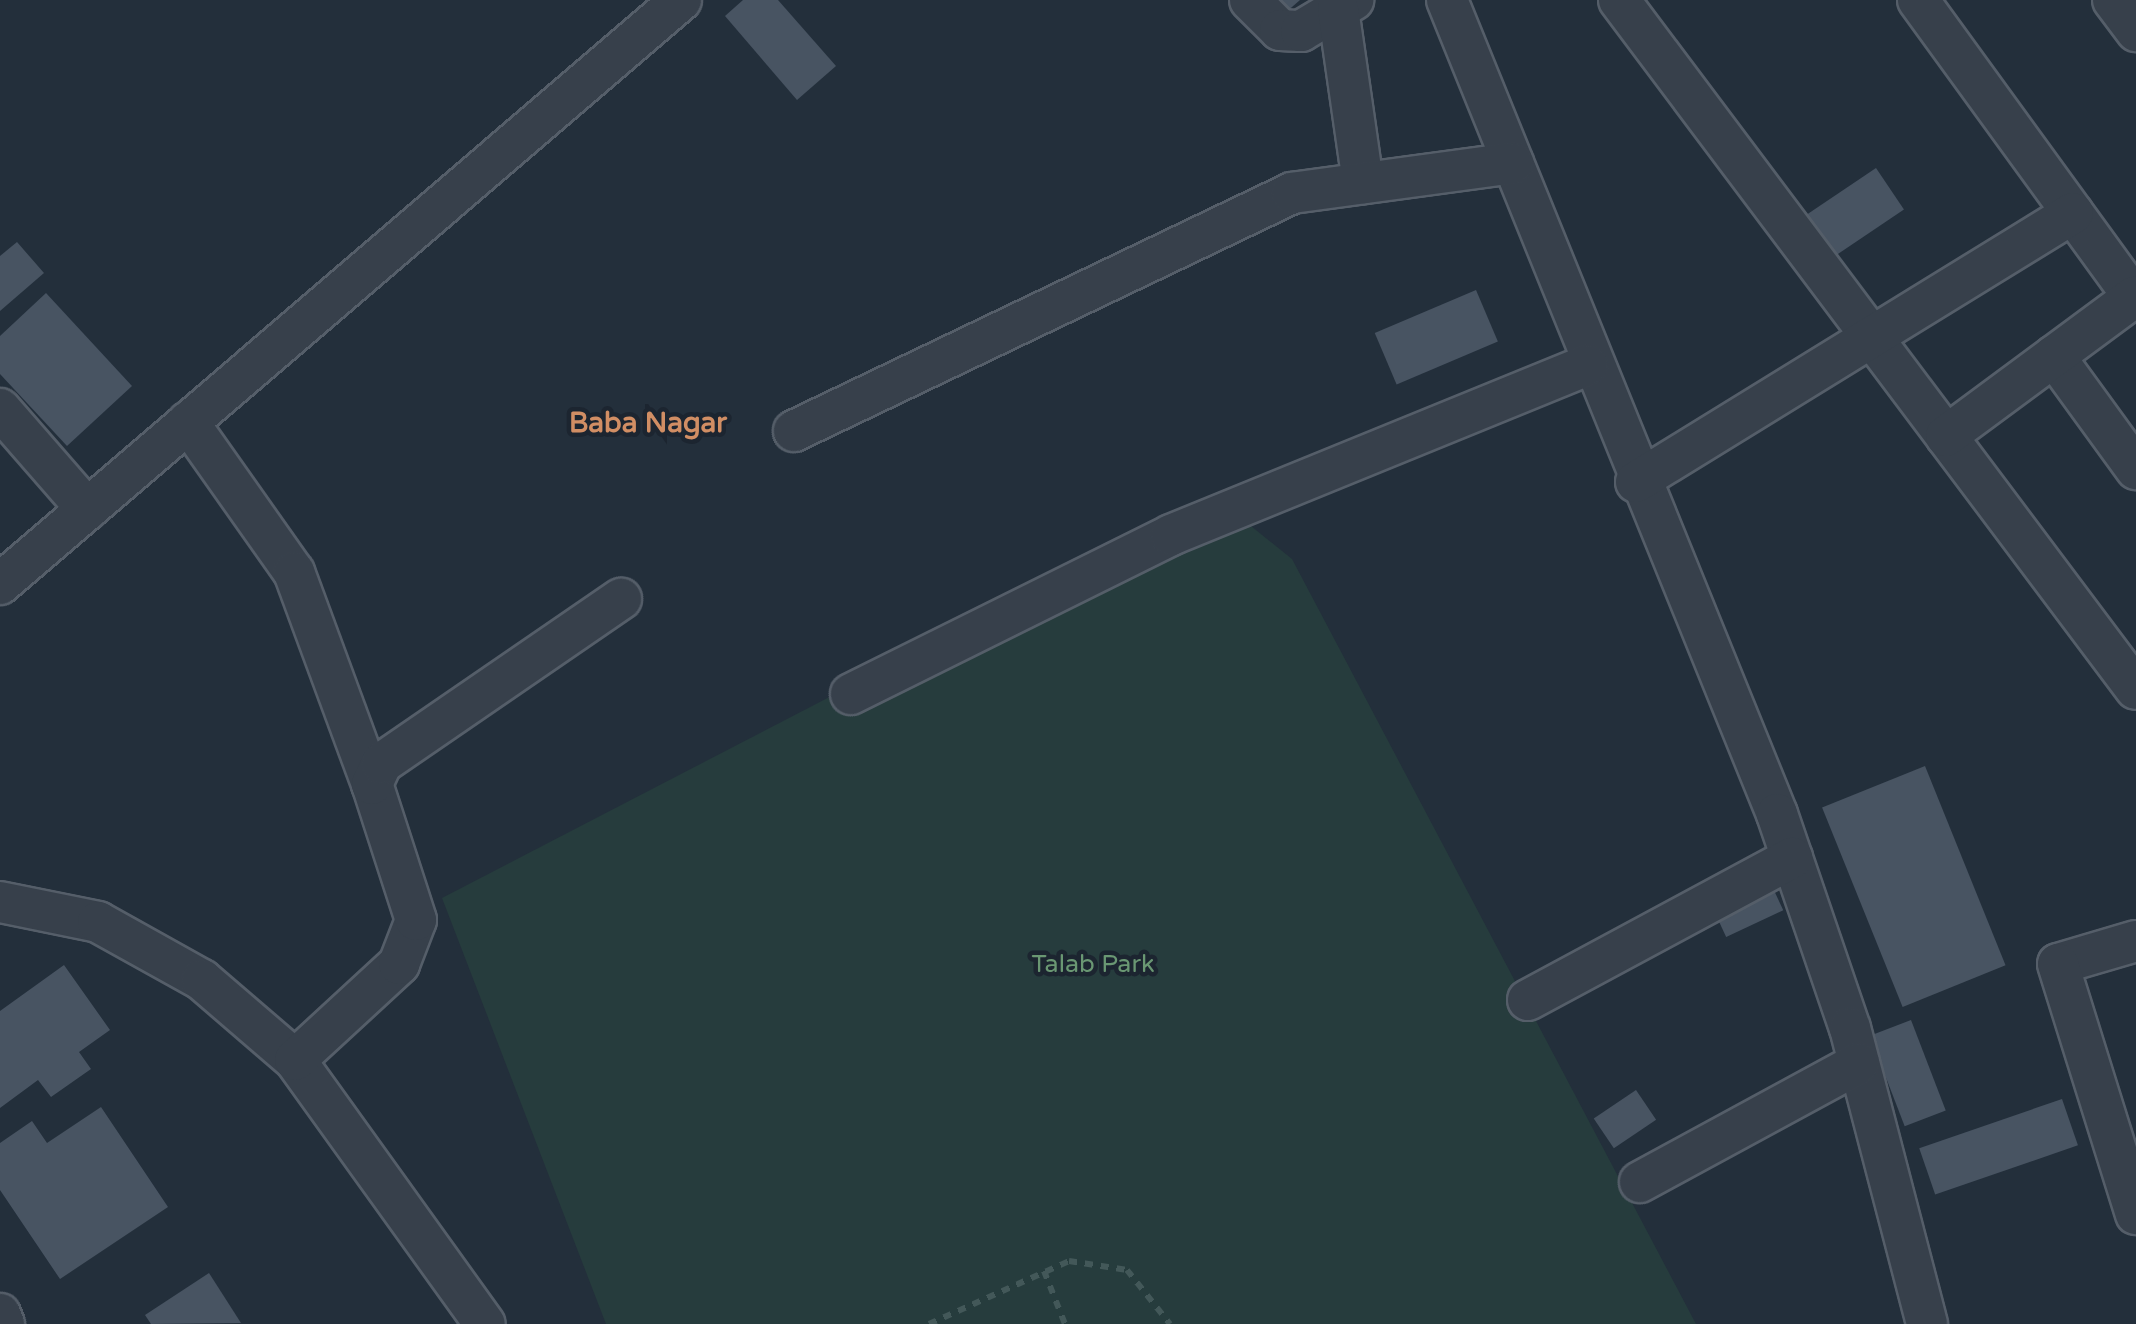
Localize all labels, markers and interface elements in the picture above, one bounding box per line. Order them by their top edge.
district label: Baba Nagar [569,406,727,440]
park label: Talab Park [1031,949,1155,979]

